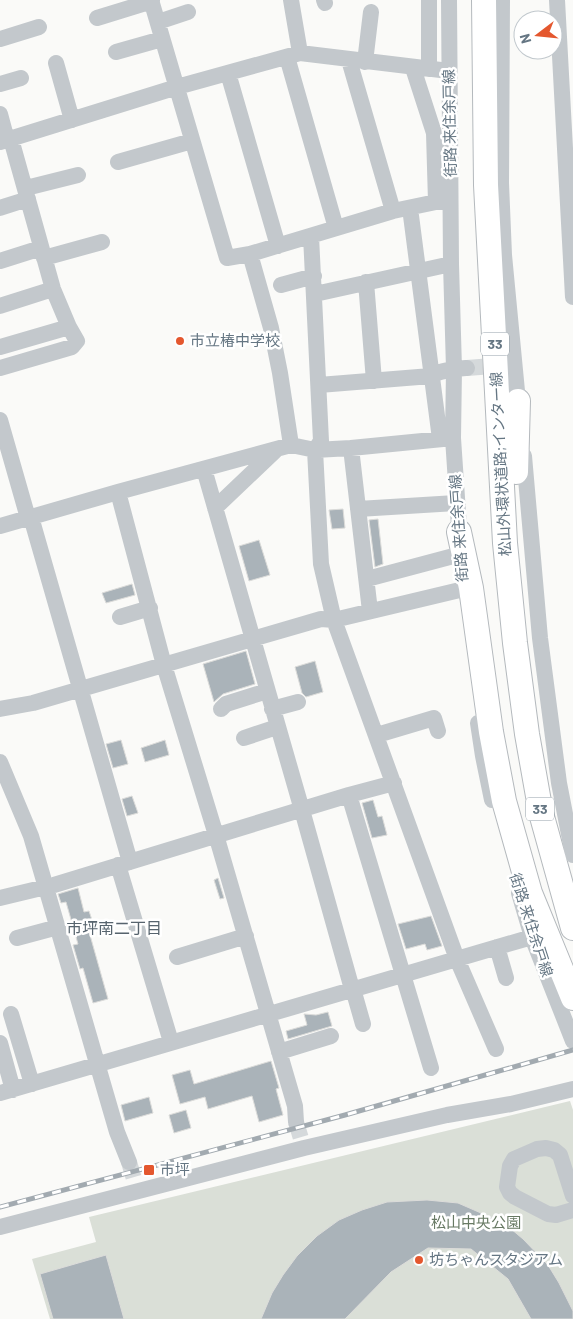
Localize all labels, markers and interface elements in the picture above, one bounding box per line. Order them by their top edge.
north arrow [513,10,563,60]
text: N [516,32,534,46]
street label: 街路 来住余戸線 [439,69,459,177]
place label: 市立椿中学校 [190,331,280,349]
road number: 33 [481,332,509,356]
marker: 市立椿中学校 [174,335,186,347]
street label: 松山外環状道路;インター線 [486,371,514,557]
street label: 街路 来住余戸線 [445,474,471,583]
road number: 33 [526,798,554,821]
street label: 街路 来住余戸線 [507,871,557,979]
district label: 市坪南二丁目 [66,918,162,937]
place label: 市坪 [160,1160,190,1178]
marker: 市坪 [142,1163,156,1177]
park label: 松山中央公園 [431,1213,521,1231]
place label: 坊ちゃんスタジアム [429,1250,563,1268]
marker: 坊ちゃんスタジアム [413,1254,425,1266]

